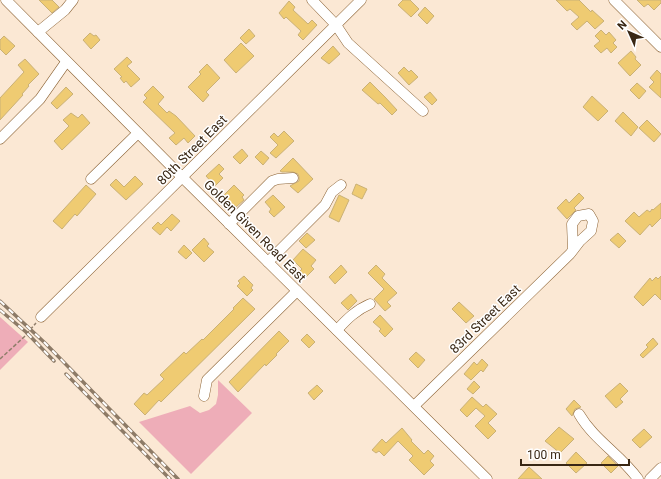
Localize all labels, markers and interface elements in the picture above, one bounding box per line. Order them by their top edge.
north arrow [609,12,649,52]
text: N [615,18,630,33]
street label: 80th Street East [154,112,230,188]
street label: Golden Given Road East [201,177,309,285]
street label: 83rd Street East [447,282,523,356]
scale bar [521,441,629,467]
text: 100 m [527,448,561,462]

